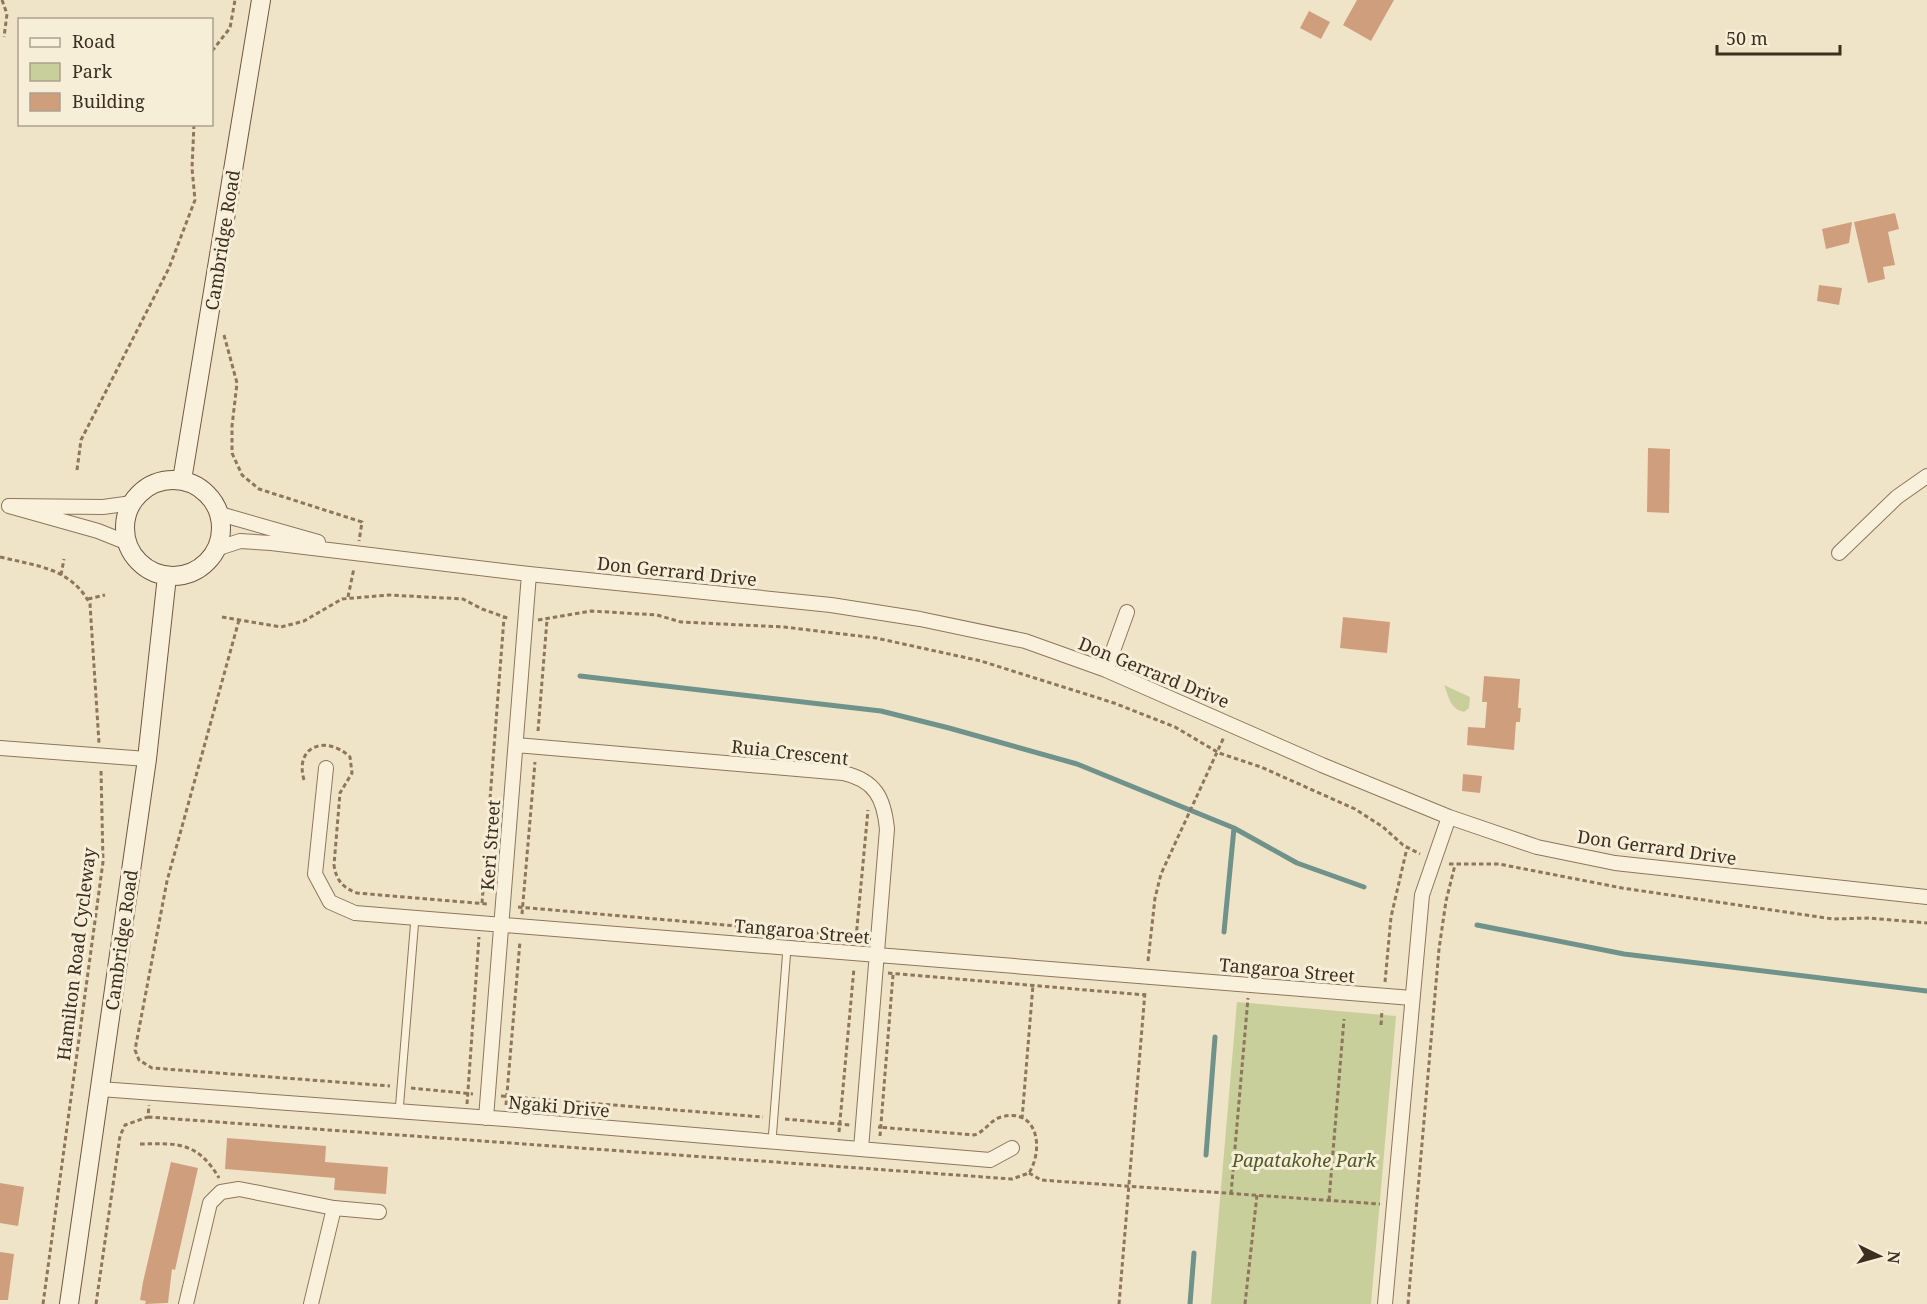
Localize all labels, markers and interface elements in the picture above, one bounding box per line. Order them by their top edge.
legend [18,18,213,126]
scale bar [1717,18,1840,56]
text: 50 m [1726,26,1768,50]
text: Road [72,29,115,53]
text: Park [72,59,112,83]
text: Building [72,89,145,113]
street label: Cambridge Road [199,168,245,312]
street label: Don Gerrard Drive [596,551,758,591]
street label: Don Gerrard Drive [1075,631,1233,713]
street label: Ruia Crescent [730,734,850,770]
street label: Keri Street [475,799,505,891]
street label: Don Gerrard Drive [1576,824,1738,870]
street label: Hamilton Road Cycleway [51,845,101,1062]
street label: Cambridge Road [99,868,143,1012]
street label: Tangaroa Street [733,913,871,949]
street label: Tangaroa Street [1218,952,1356,988]
street label: Ngaki Drive [507,1090,611,1122]
park label: Papatakohe Park [1231,1148,1377,1172]
north arrow [1849,1226,1909,1286]
text: N [1882,1250,1905,1265]

